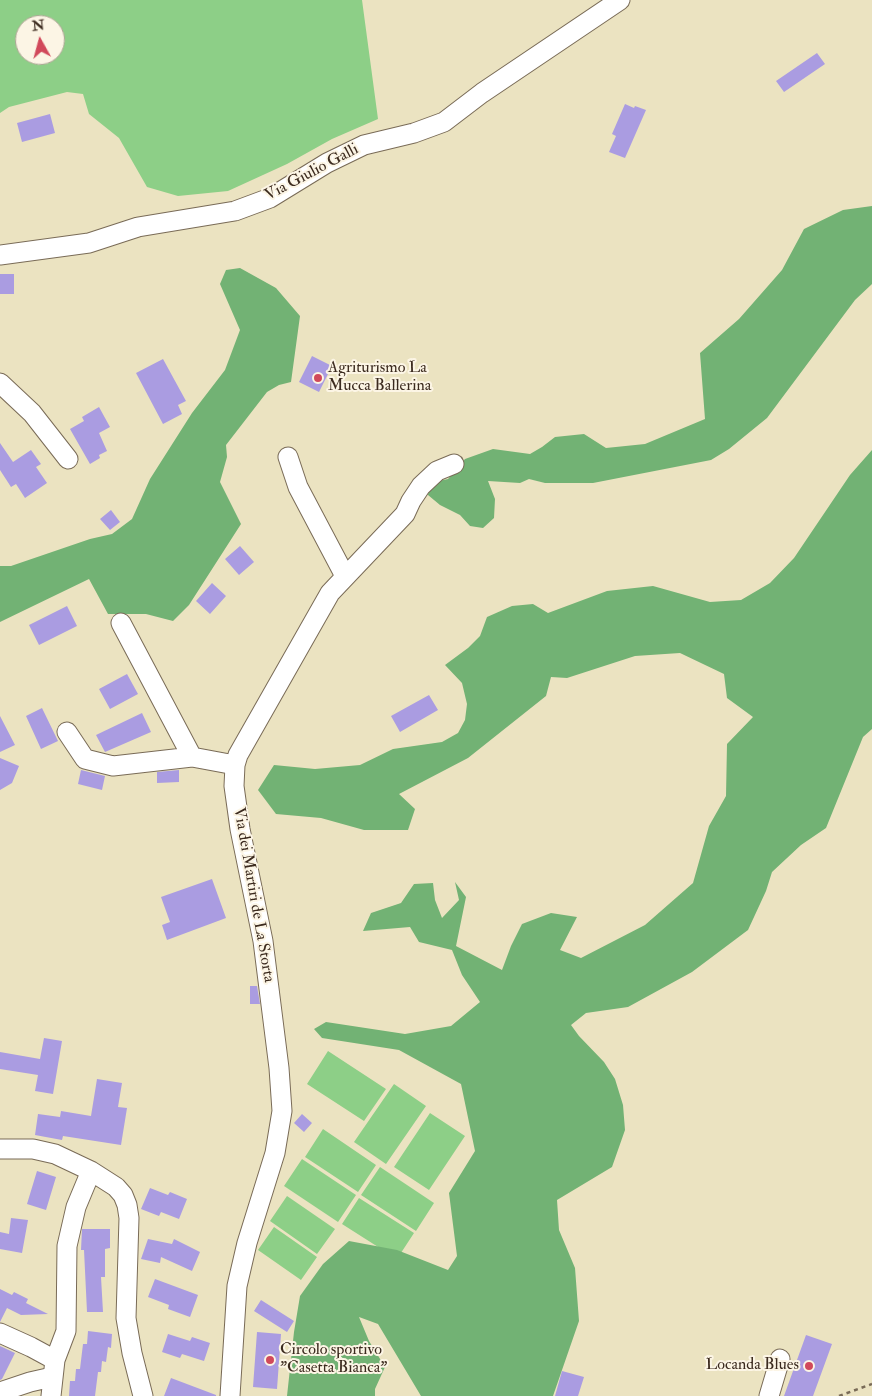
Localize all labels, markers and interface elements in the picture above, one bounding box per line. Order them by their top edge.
north arrow [15,15,65,65]
text: N [31,16,45,35]
street label: Via Giulio Galli [262,140,362,206]
place label: Agriturismo La Mucca Ballerina [328,359,431,397]
marker: Agriturismo La Mucca Ballerina [312,372,324,384]
street label: Via dei Martiri de La Storta [228,806,278,984]
place label: Circolo sportivo "Casetta Bianca" [280,1341,387,1379]
marker: Circolo sportivo "Casetta Bianca" [264,1354,276,1366]
place label: Locanda Blues [706,1356,799,1376]
marker: Locanda Blues [803,1360,815,1372]

